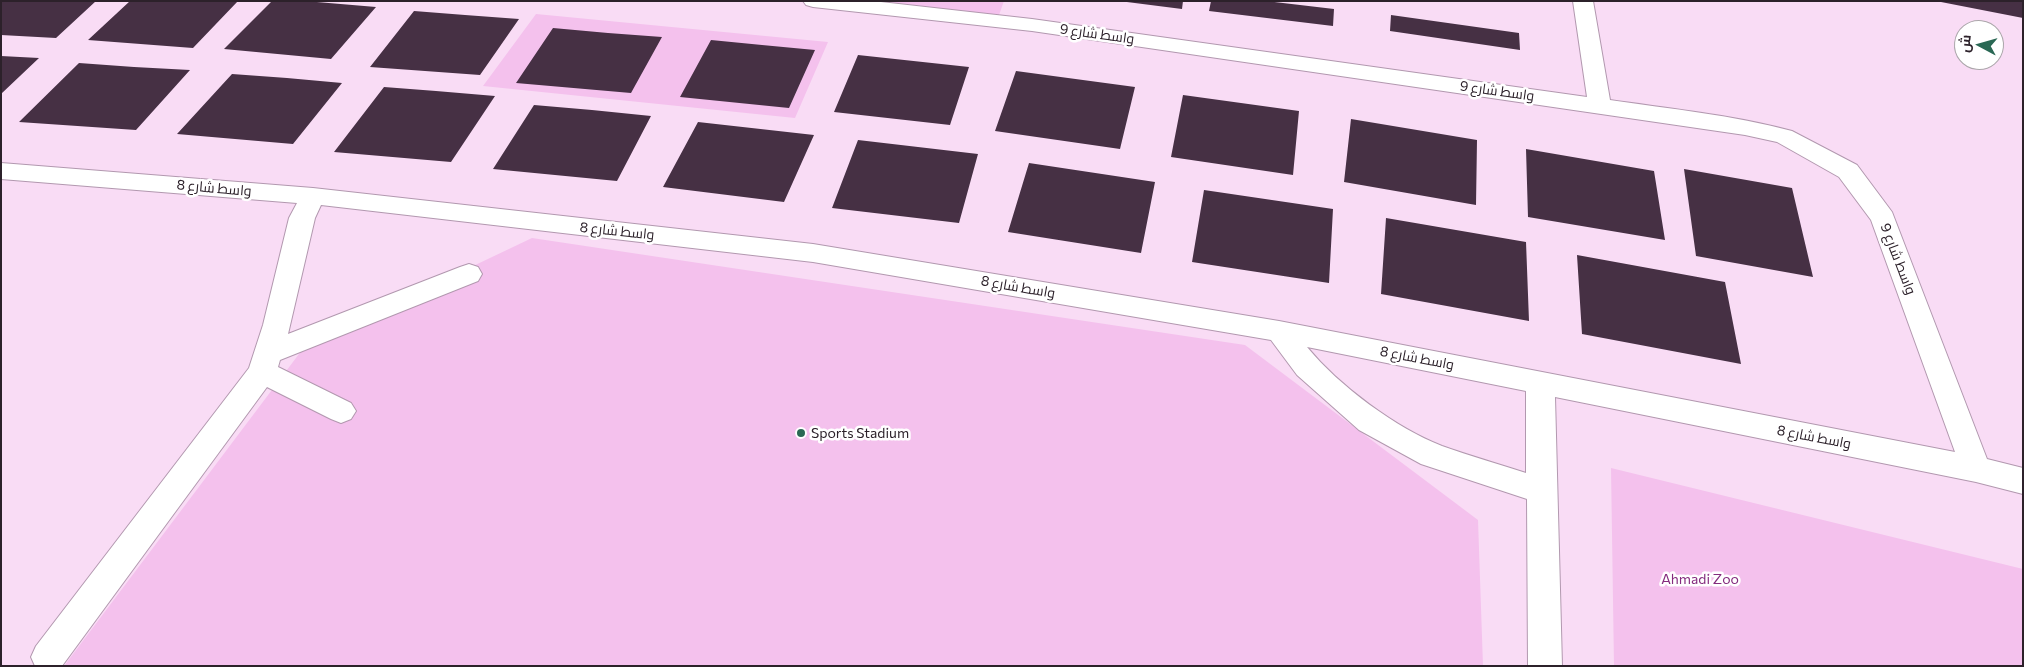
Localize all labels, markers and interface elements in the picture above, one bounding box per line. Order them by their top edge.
street label: واسط شارع 9 [1059,20,1135,48]
north arrow [1954,20,2004,70]
text: ش [1955,34,1974,53]
street label: واسط شارع 9 [1459,77,1535,105]
street label: واسط شارع 8 [176,176,252,200]
street label: واسط شارع 8 [579,219,655,243]
street label: واسط شارع 9 [1877,221,1919,297]
street label: واسط شارع 8 [980,272,1056,302]
street label: واسط شارع 8 [1379,343,1455,373]
street label: واسط شارع 8 [1776,422,1852,452]
place label: Sports Stadium [811,425,909,441]
marker: Sports Stadium [795,427,807,439]
park label: Ahmadi Zoo [1661,571,1739,587]

